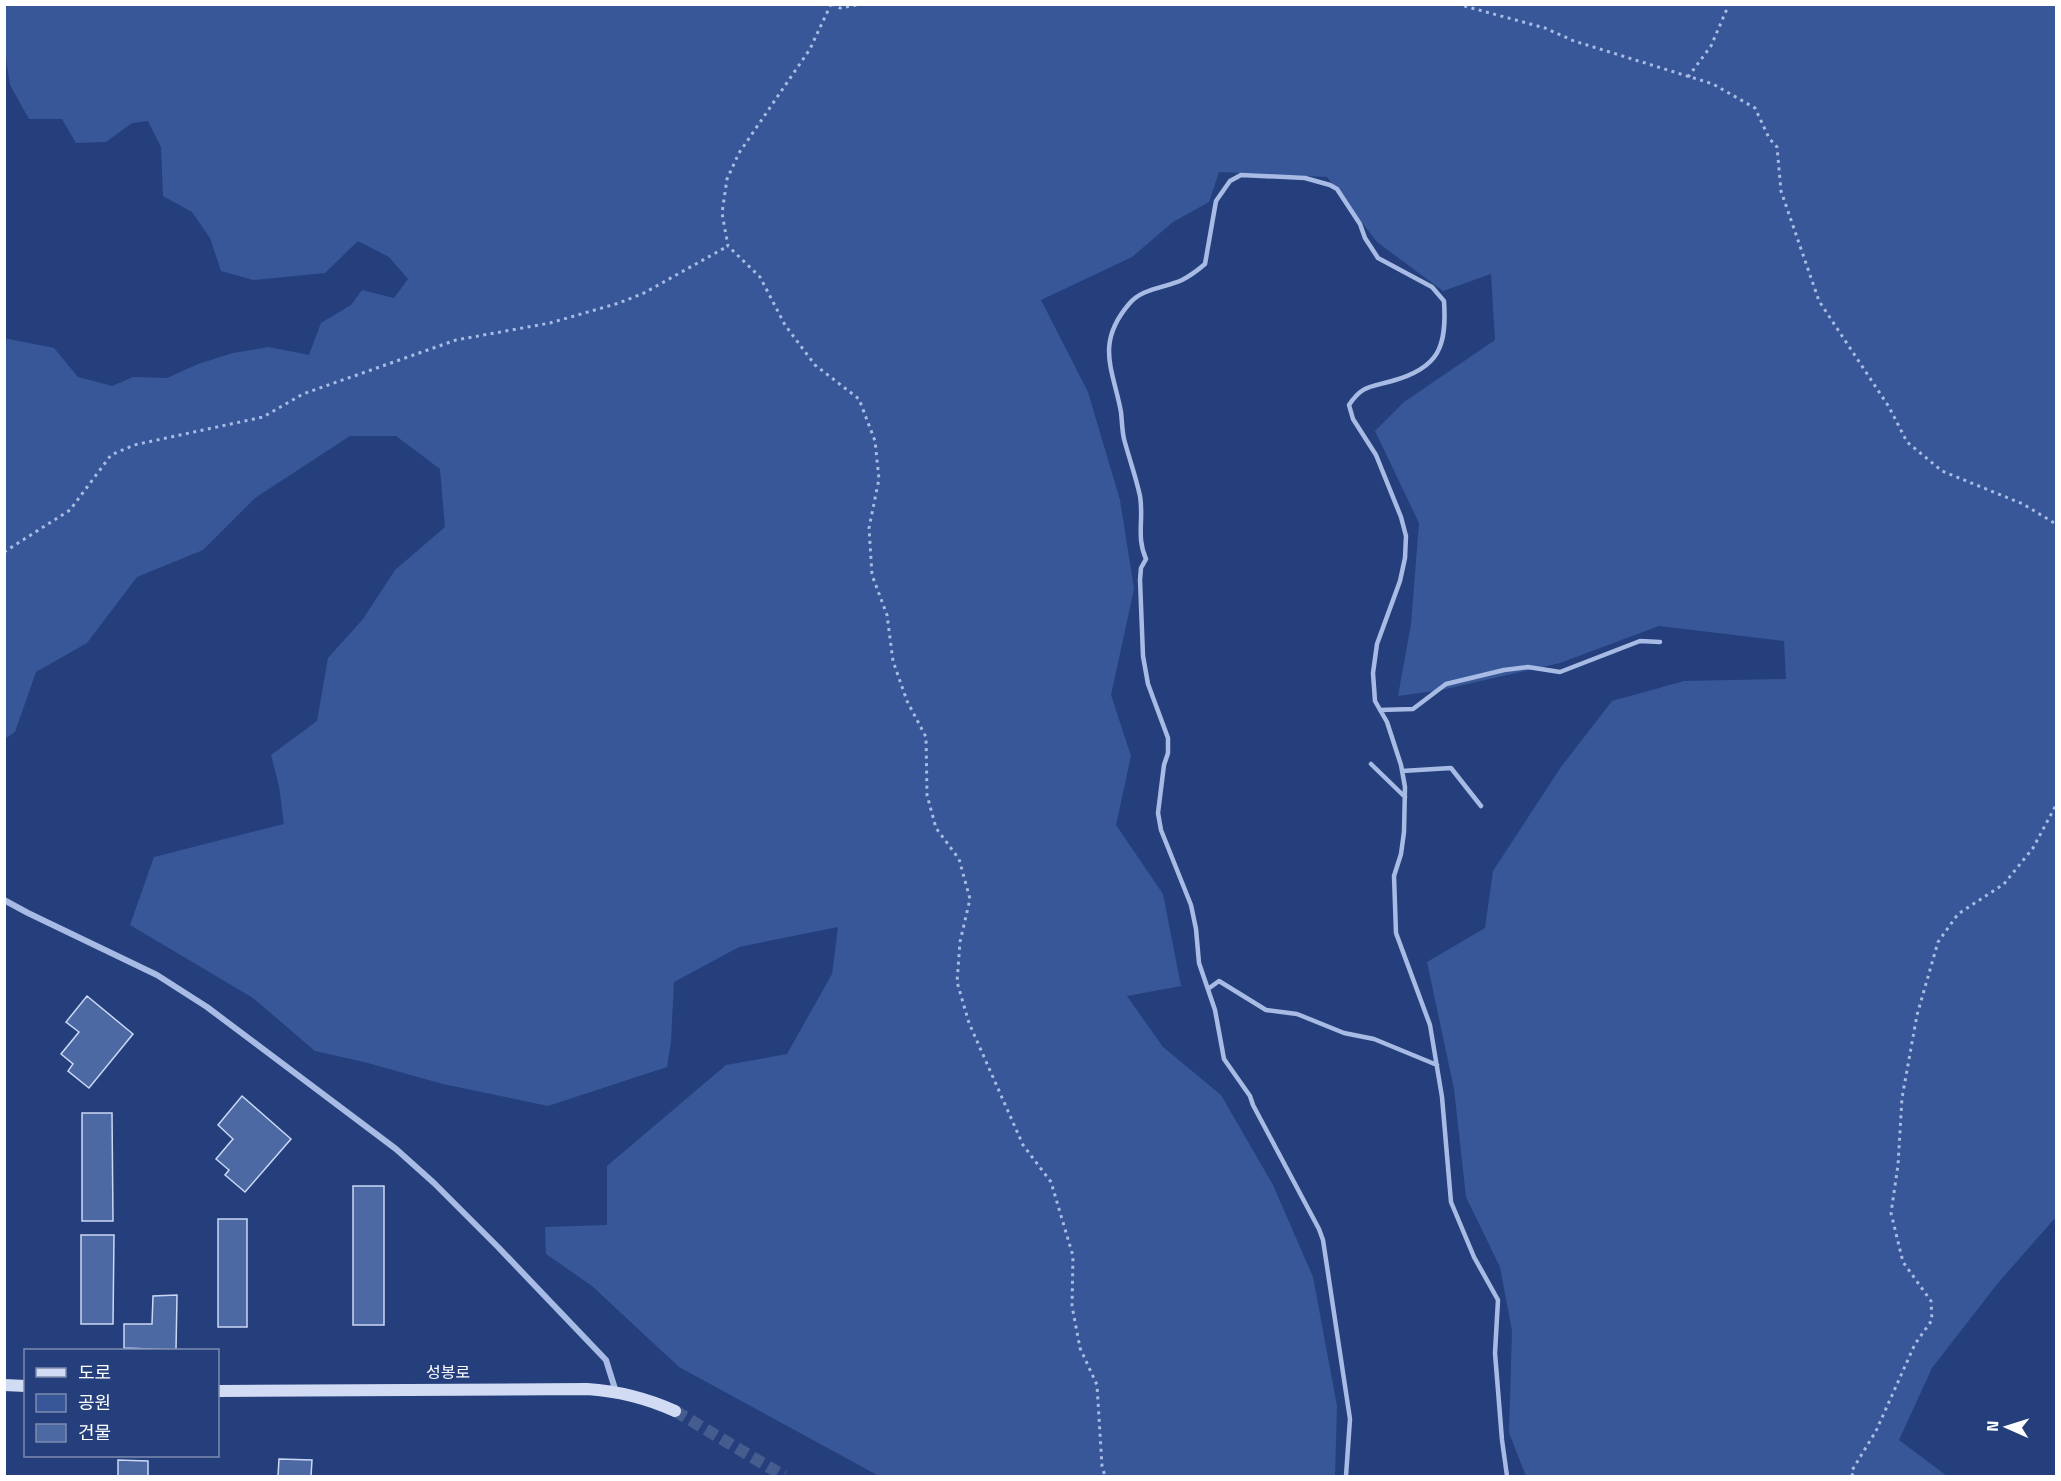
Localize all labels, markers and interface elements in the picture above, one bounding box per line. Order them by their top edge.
legend [24,1349,219,1457]
text: 도로 [78,1359,111,1386]
street label: 성봉로 [426,1360,470,1384]
text: 공원 [78,1389,111,1416]
north arrow [1977,1397,2037,1457]
text: 건물 [78,1419,111,1446]
text: N [1980,1420,2004,1432]

